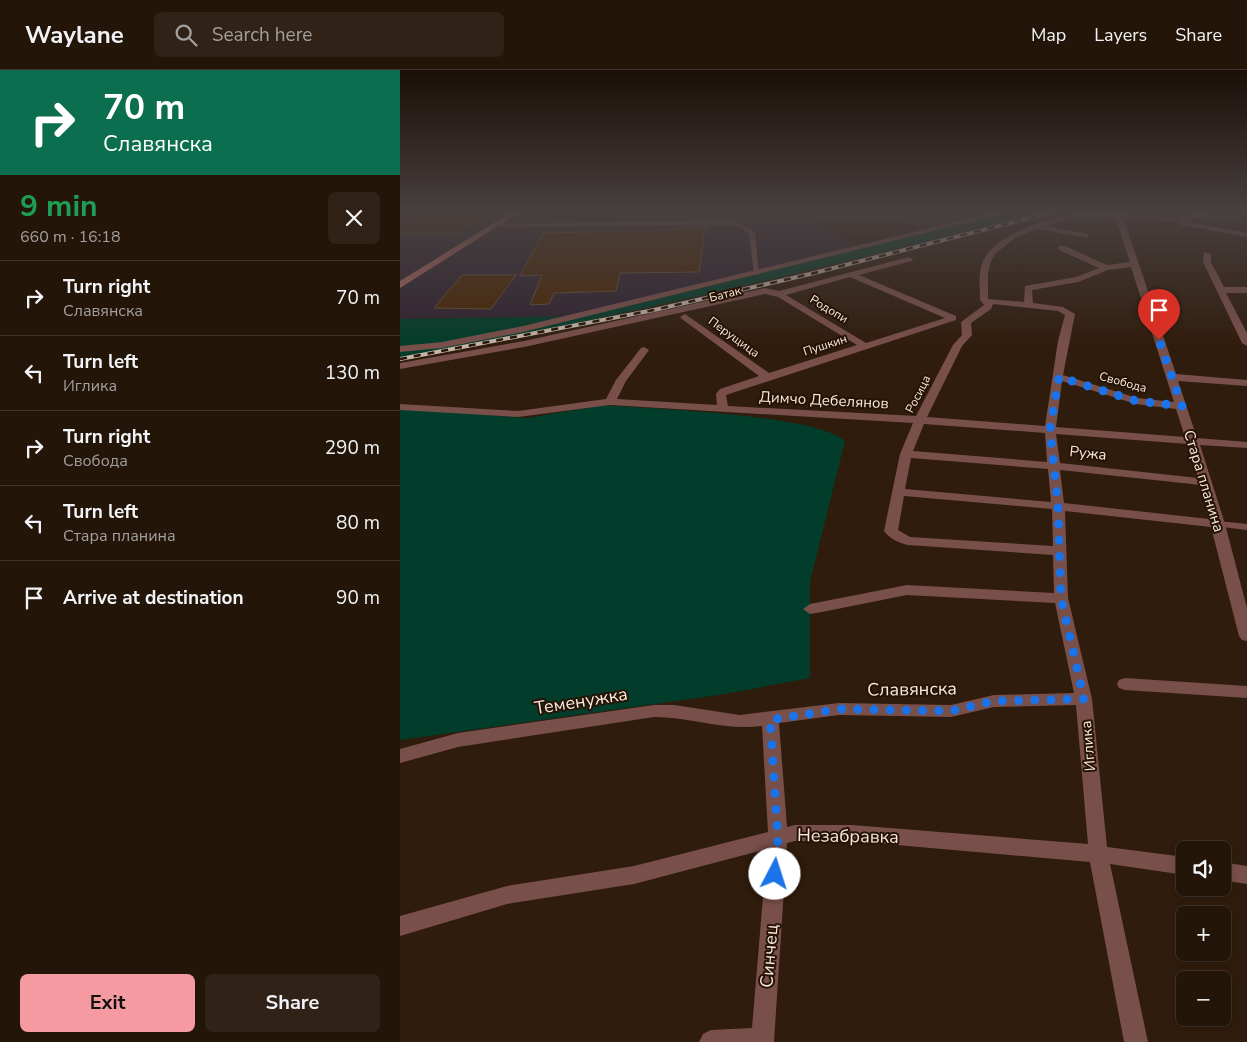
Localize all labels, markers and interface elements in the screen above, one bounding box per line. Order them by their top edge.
search box [154,12,504,57]
text: Waylane [25,19,124,51]
icon: search [172,21,200,49]
text: Search here [212,22,312,48]
text: Map [1031,23,1066,47]
text: Layers [1094,23,1147,47]
text: Share [1175,23,1222,47]
text: 70 m [103,84,185,131]
icon: right [20,90,85,155]
text: Славянска [103,129,213,159]
text: 9 min [20,186,98,227]
button: close [328,192,380,244]
text: 660 m · 16:18 [20,226,121,248]
text: Turn right [63,274,150,300]
street label: Батак [707,282,743,306]
icon: right [20,284,48,312]
text: 70 m [336,285,380,311]
pin [1138,289,1180,340]
street label: Родопи [807,291,851,327]
icon: arrive [1145,296,1173,324]
text: Славянска [63,300,143,322]
street label: Перущица [705,313,763,361]
street label: Пушкин [801,330,849,360]
text: Turn left [63,349,138,375]
icon: left [20,359,48,387]
text: 130 m [325,360,380,386]
street label: Свобода [1097,368,1149,396]
street label: Росица [902,372,934,416]
text: Иглика [63,375,117,397]
street label: Димчо Дебелянов [759,387,889,413]
text: Turn right [63,424,150,450]
street label: Стара планина [1179,428,1229,534]
icon: right [20,434,48,462]
text: 290 m [325,435,380,461]
street label: Ружа [1068,441,1108,465]
text: Свобода [63,450,128,472]
text: Turn left [63,499,138,525]
icon: left [20,509,48,537]
text: 80 m [336,510,380,536]
text: Стара планина [63,525,176,547]
icon: arrive [20,584,48,612]
text: Arrive at destination [63,585,244,611]
text: 90 m [336,585,380,611]
street label: Славянска [867,676,957,702]
street label: Теменужка [533,682,629,720]
street label: Иглика [1076,720,1100,772]
street label: Незабравка [797,823,899,849]
map controls [1176,841,1231,1026]
button: sound [1176,841,1231,896]
position arrow [748,847,800,899]
button: + [1176,906,1231,961]
street label: Синчец [754,923,784,989]
button: − [1176,971,1231,1026]
button: Exit [20,974,195,1032]
button: Share [205,974,380,1032]

